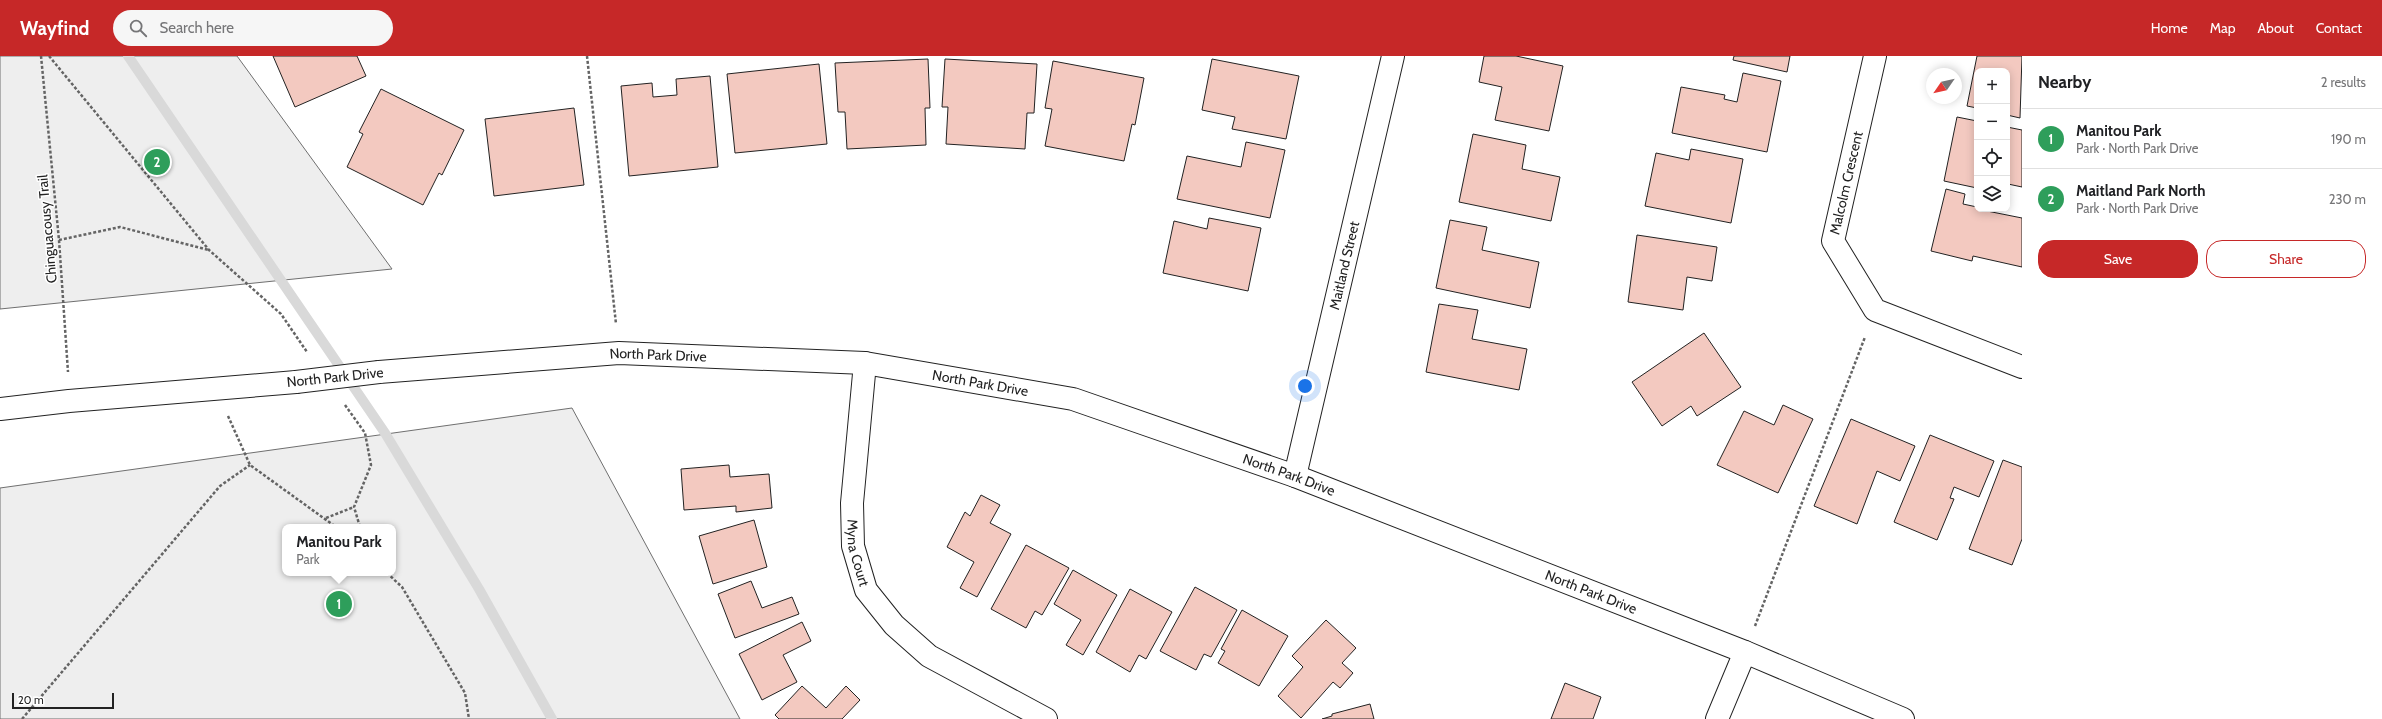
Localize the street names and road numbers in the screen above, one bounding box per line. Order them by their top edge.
street label: Malcolm Crescent [1825,129,1867,236]
street label: Chinguacousy Trail [33,173,61,284]
street label: Maitland Street [1325,219,1363,312]
street label: North Park Drive [609,344,707,366]
street label: North Park Drive [286,363,384,391]
street label: North Park Drive [931,366,1030,400]
street label: North Park Drive [1240,450,1338,500]
street label: Myna Court [843,519,874,589]
street label: North Park Drive [1543,566,1640,618]

